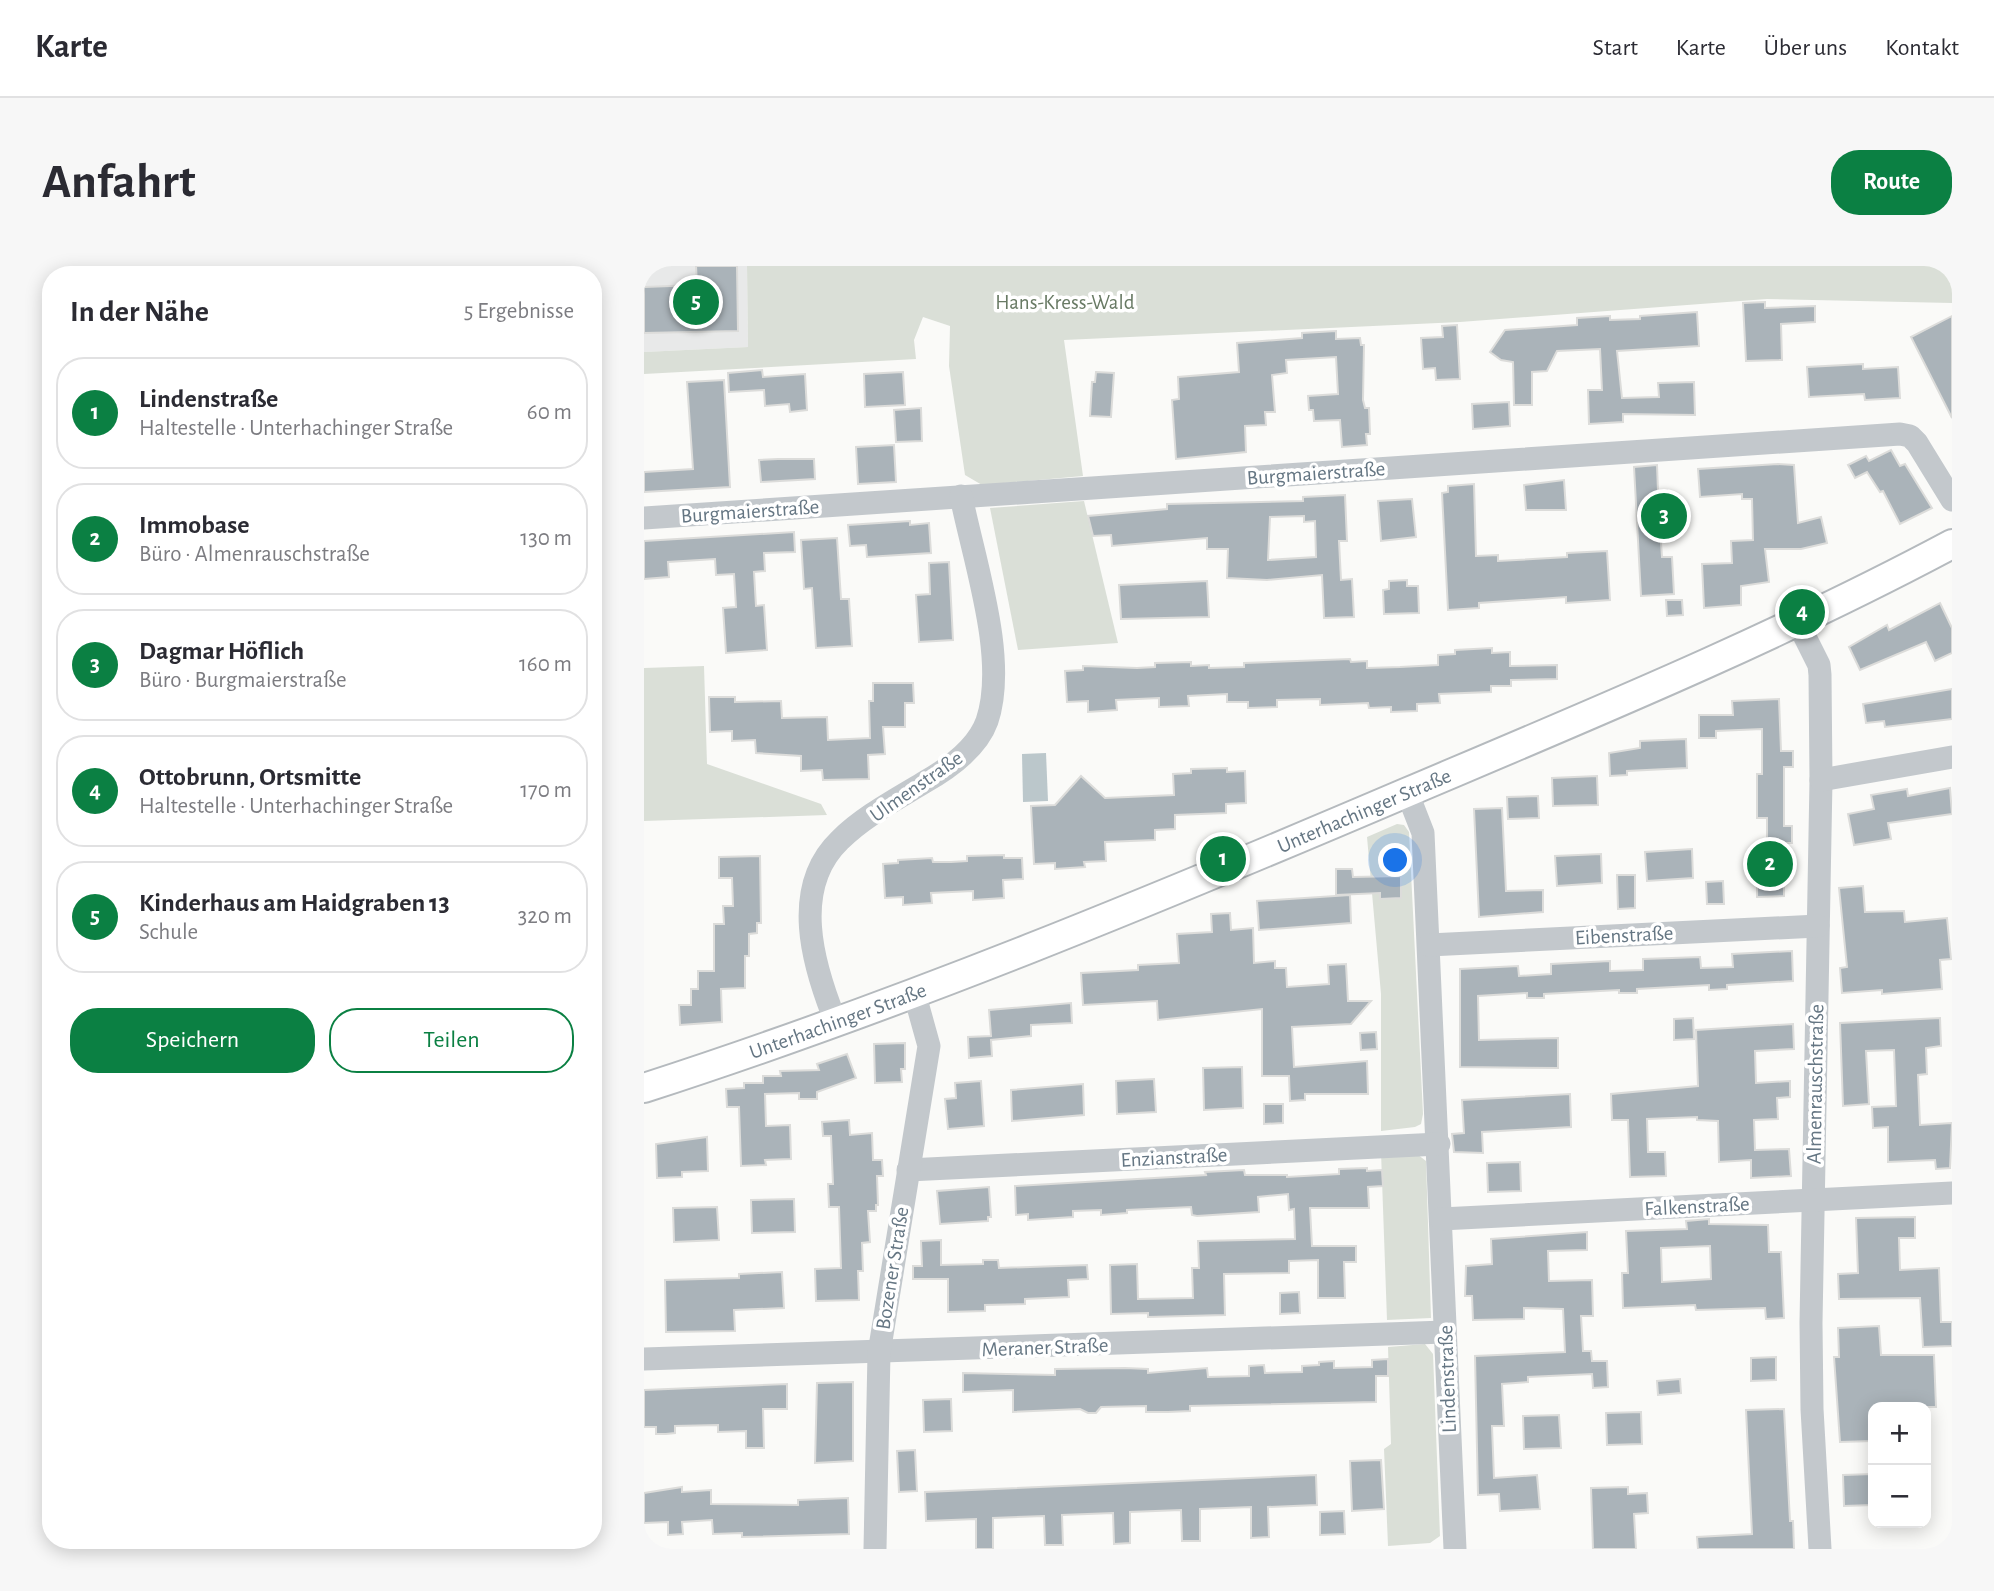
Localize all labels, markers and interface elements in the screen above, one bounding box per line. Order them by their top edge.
text: Karte [35,31,108,64]
text: Start [1593,36,1638,60]
text: Karte [1676,36,1726,60]
text: Über uns [1764,36,1847,60]
text: Kontakt [1885,36,1959,60]
button: Route [1831,150,1952,215]
text: Anfahrt [42,158,196,207]
pin: 5 [673,276,719,328]
park label: Hans-Kress-Wald [995,292,1135,313]
text: In der Nähe [70,297,209,327]
text: 5 Ergebnisse [464,300,574,323]
text: Lindenstraße [139,386,278,412]
text: 1 [91,401,99,424]
text: 60 m [527,401,572,424]
text: Haltestelle · Unterhachinger Straße [139,417,453,440]
street label: Burgmaierstraße [1246,458,1386,489]
pin: 3 [1641,490,1687,542]
street label: Burgmaierstraße [680,496,820,527]
text: Immobase [139,512,250,538]
text: 2 [90,527,100,550]
text: 130 m [520,527,572,550]
text: Büro · Almenrauschstraße [139,543,370,566]
pin: 4 [1779,586,1825,638]
text: Dagmar Höflich [139,638,304,664]
text: 3 [90,653,100,676]
text: 160 m [519,653,572,676]
text: Büro · Burgmaierstraße [139,669,347,692]
street label: Ulmenstraße [866,747,966,826]
text: Ottobrunn, Ortsmitte [139,764,361,790]
street label: Unterhachinger Straße [1274,765,1454,857]
text: 4 [89,779,101,802]
text: 170 m [520,779,572,802]
text: Haltestelle · Unterhachinger Straße [139,795,453,818]
pin: 1 [1200,833,1246,885]
pin: 2 [1747,838,1793,890]
your location [1378,843,1412,877]
text: Kinderhaus am Haidgraben 13 [139,890,450,916]
text: 5 [90,905,100,928]
text: 320 m [518,905,572,928]
text: Schule [139,921,198,944]
street label: Eibenstraße [1574,922,1674,949]
street label: Unterhachinger Straße [747,980,929,1063]
street label: Almenrauschstraße [1804,1004,1827,1164]
button: Speichern [70,1008,315,1073]
button: Teilen [329,1008,574,1073]
street label: Enzianstraße [1120,1144,1228,1171]
street label: Falkenstraße [1644,1193,1750,1220]
street label: Bozener Straße [872,1205,913,1331]
street label: Lindenstraße [1435,1325,1460,1433]
street label: Meraner Straße [981,1335,1109,1360]
map controls [1868,1402,1931,1528]
button: + [1868,1402,1931,1465]
button: − [1868,1465,1931,1528]

